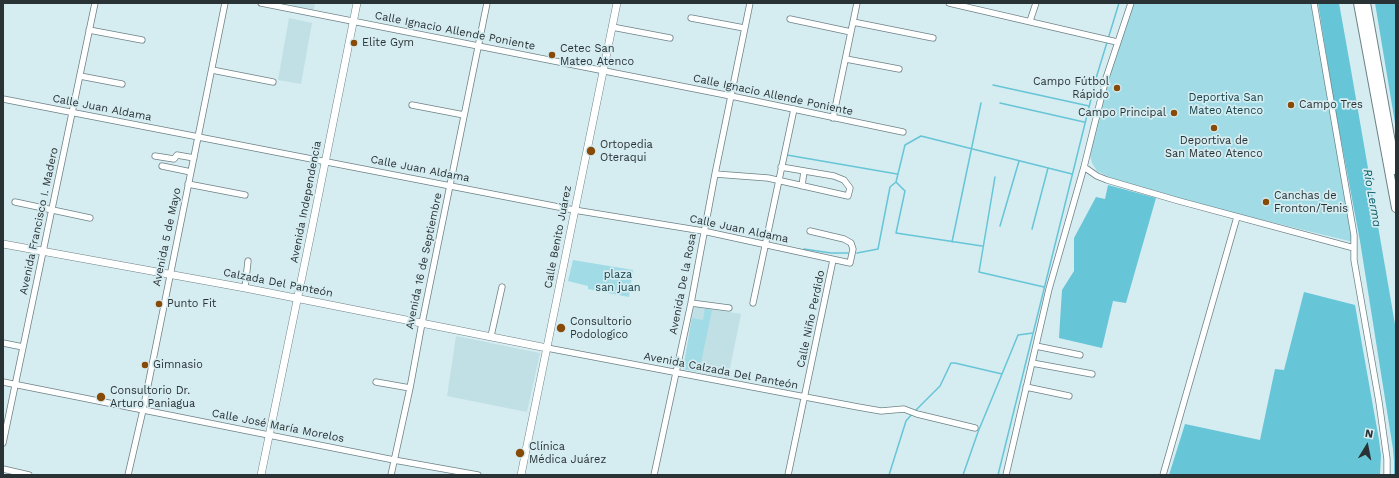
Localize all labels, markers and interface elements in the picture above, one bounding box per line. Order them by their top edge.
street label: Calle Ignacio Allende Poniente [374,9,536,53]
place label: Elite Gym [362,36,414,50]
marker: Elite Gym [349,38,359,48]
place label: Cetec San Mateo Atenco [560,42,634,68]
marker: Cetec San Mateo Atenco [547,50,557,60]
street label: Calle Ignacio Allende Poniente [692,72,854,118]
place label: Campo Fútbol Rápido [1033,75,1109,101]
marker: Campo Fútbol Rápido [1112,83,1122,93]
park label: Deportiva San Mateo Atenco [1189,91,1263,117]
street label: Calle Juan Aldama [51,92,153,124]
place label: Campo Tres [1299,98,1363,112]
marker: Campo Tres [1286,100,1296,110]
place label: Campo Principal [1078,106,1166,120]
marker: Campo Principal [1169,108,1179,118]
marker: Deportiva de San Mateo Atenco [1209,123,1219,133]
place label: Deportiva de San Mateo Atenco [1165,134,1263,160]
place label: Ortopedia Oteraqui [600,138,653,164]
street label: Avenida Independencia [288,140,324,264]
marker: Ortopedia Oteraqui [585,145,597,157]
street label: Avenida Francisco I. Madero [17,146,61,296]
street label: Calle Juan Aldama [369,153,471,185]
water label: Río Lerma [1360,168,1384,228]
street label: Calle Benito Juárez [542,184,574,290]
street label: Avenida 5 de Mayo [150,187,184,287]
place label: Canchas de Fronton/Tenis [1274,189,1348,215]
street label: Avenida 16 de Septiembre [403,191,445,331]
marker: Canchas de Fronton/Tenis [1261,197,1271,207]
street label: Calle Juan Aldama [688,212,790,246]
street label: Avenida De la Rosa [667,232,699,336]
street label: Calzada Del Panteón [222,266,334,300]
park label: plaza san juan [595,268,641,294]
street label: Calle Niño Perdido [794,269,828,369]
place label: Punto Fit [167,297,216,311]
marker: Punto Fit [154,299,164,309]
place label: Consultorio Podologico [570,315,632,341]
marker: Consultorio Podologico [555,322,567,334]
street label: Avenida Calzada Del Panteón [643,350,799,392]
place label: Gimnasio [153,358,203,372]
marker: Gimnasio [140,360,150,370]
place label: Consultorio Dr. Arturo Paniagua [110,384,195,410]
marker: Consultorio Dr. Arturo Paniagua [95,391,107,403]
street label: Calle José María Morelos [211,407,345,445]
north arrow [1347,426,1387,466]
text: N [1364,427,1374,441]
place label: Clínica Médica Juárez [529,440,606,466]
marker: Clínica Médica Juárez [514,447,526,459]

